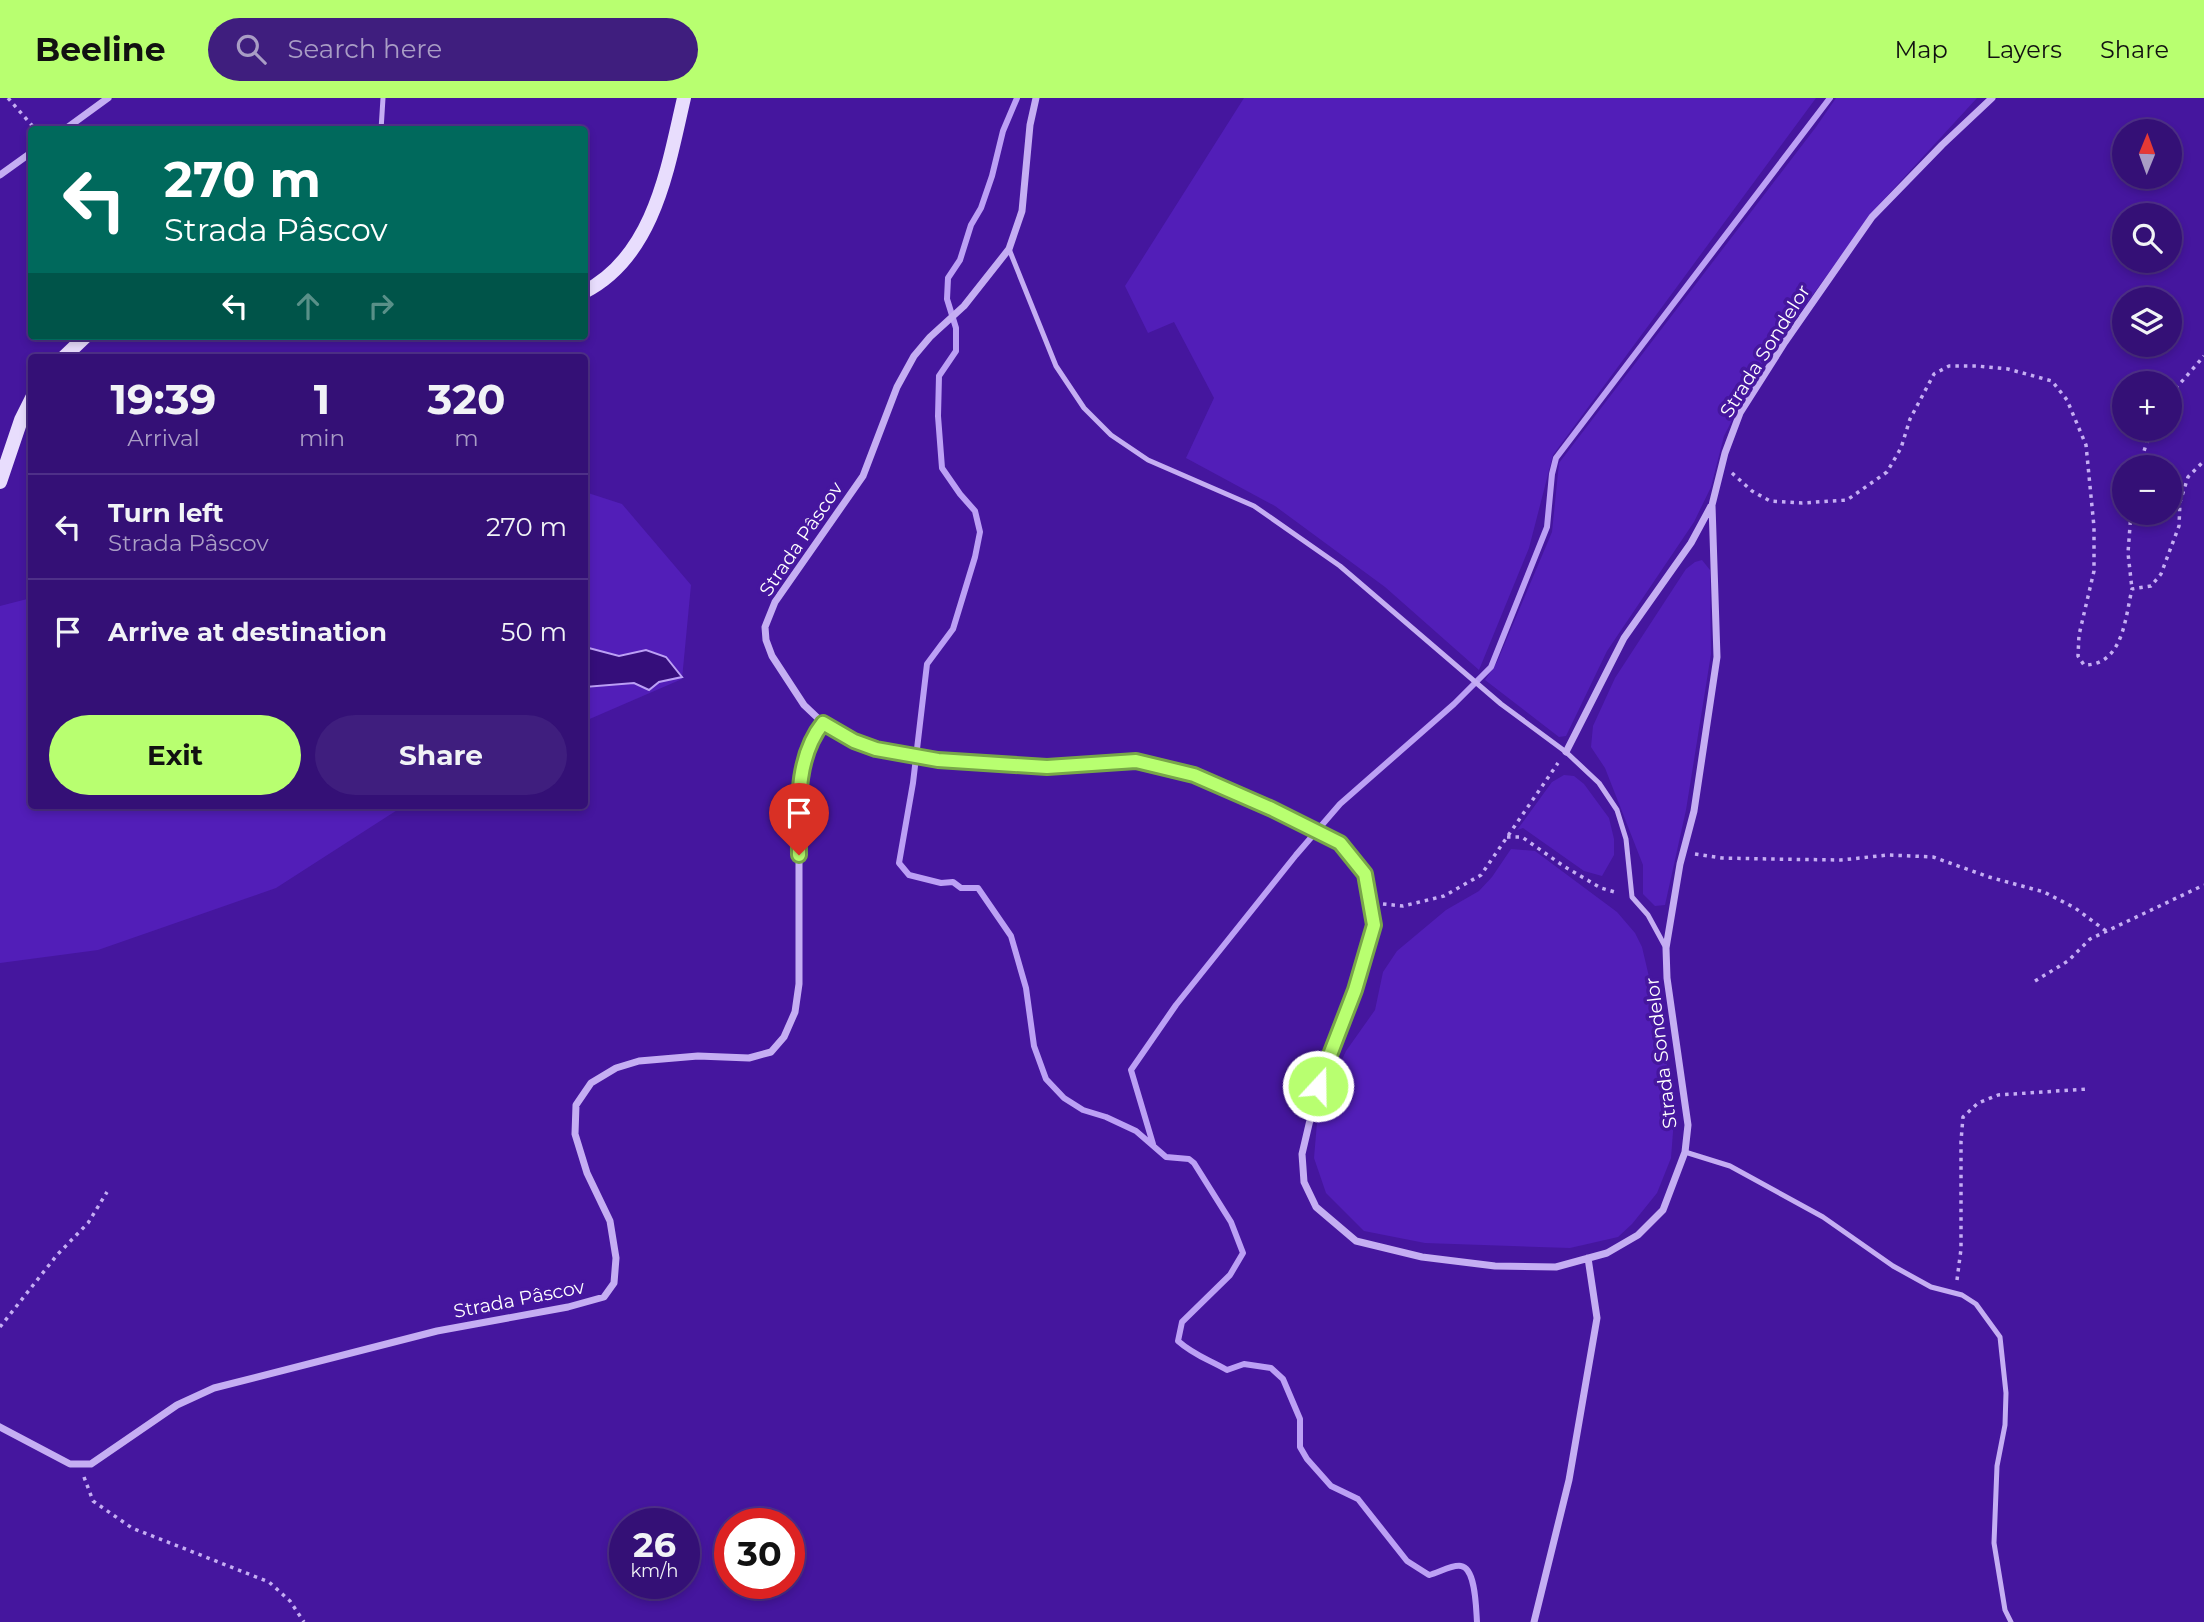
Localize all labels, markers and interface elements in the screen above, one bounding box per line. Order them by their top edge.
search box [208,18,698,81]
text: Beeline [35,29,166,69]
icon: search [232,30,270,68]
text: Search here [288,33,442,65]
text: Map [1894,35,1948,64]
text: Layers [1986,35,2062,64]
text: Share [2100,35,2169,64]
north arrow [2112,119,2182,189]
map controls [2112,119,2182,525]
text: 270 m [164,150,321,209]
icon: left [49,154,140,245]
button: search [2112,203,2182,273]
text: Strada Pâscov [164,210,388,249]
street label: Strada Sondelor [1715,280,1815,422]
icon: left [216,287,254,325]
icon: ahead [289,287,327,325]
icon: right [362,287,400,325]
button: layers [2112,287,2182,357]
button: + [2112,371,2182,441]
text: 19:39 [111,373,216,425]
text: 1 [314,373,330,425]
text: 320 [428,373,505,425]
text: Arrival [127,424,200,452]
text: min [299,424,345,452]
text: m [454,424,479,452]
button: − [2112,455,2182,525]
street label: Strada Pâscov [754,477,848,600]
text: Turn left [108,497,224,529]
icon: left [49,508,87,546]
text: 270 m [486,511,567,543]
text: Strada Pâscov [108,529,269,557]
icon: arrive [49,613,87,651]
text: Arrive at destination [108,616,387,648]
text: 50 m [501,616,567,648]
button: Exit [49,715,301,795]
button: Share [315,715,567,795]
pin [769,783,829,855]
icon: arrive [780,794,818,832]
street label: Strada Sondelor [1640,976,1682,1130]
position arrow [1281,1049,1355,1123]
street label: Strada Pâscov [452,1275,587,1323]
speed limit sign: 30 [714,1508,805,1599]
text: 26 [633,1523,676,1566]
text: km/h [630,1560,679,1582]

